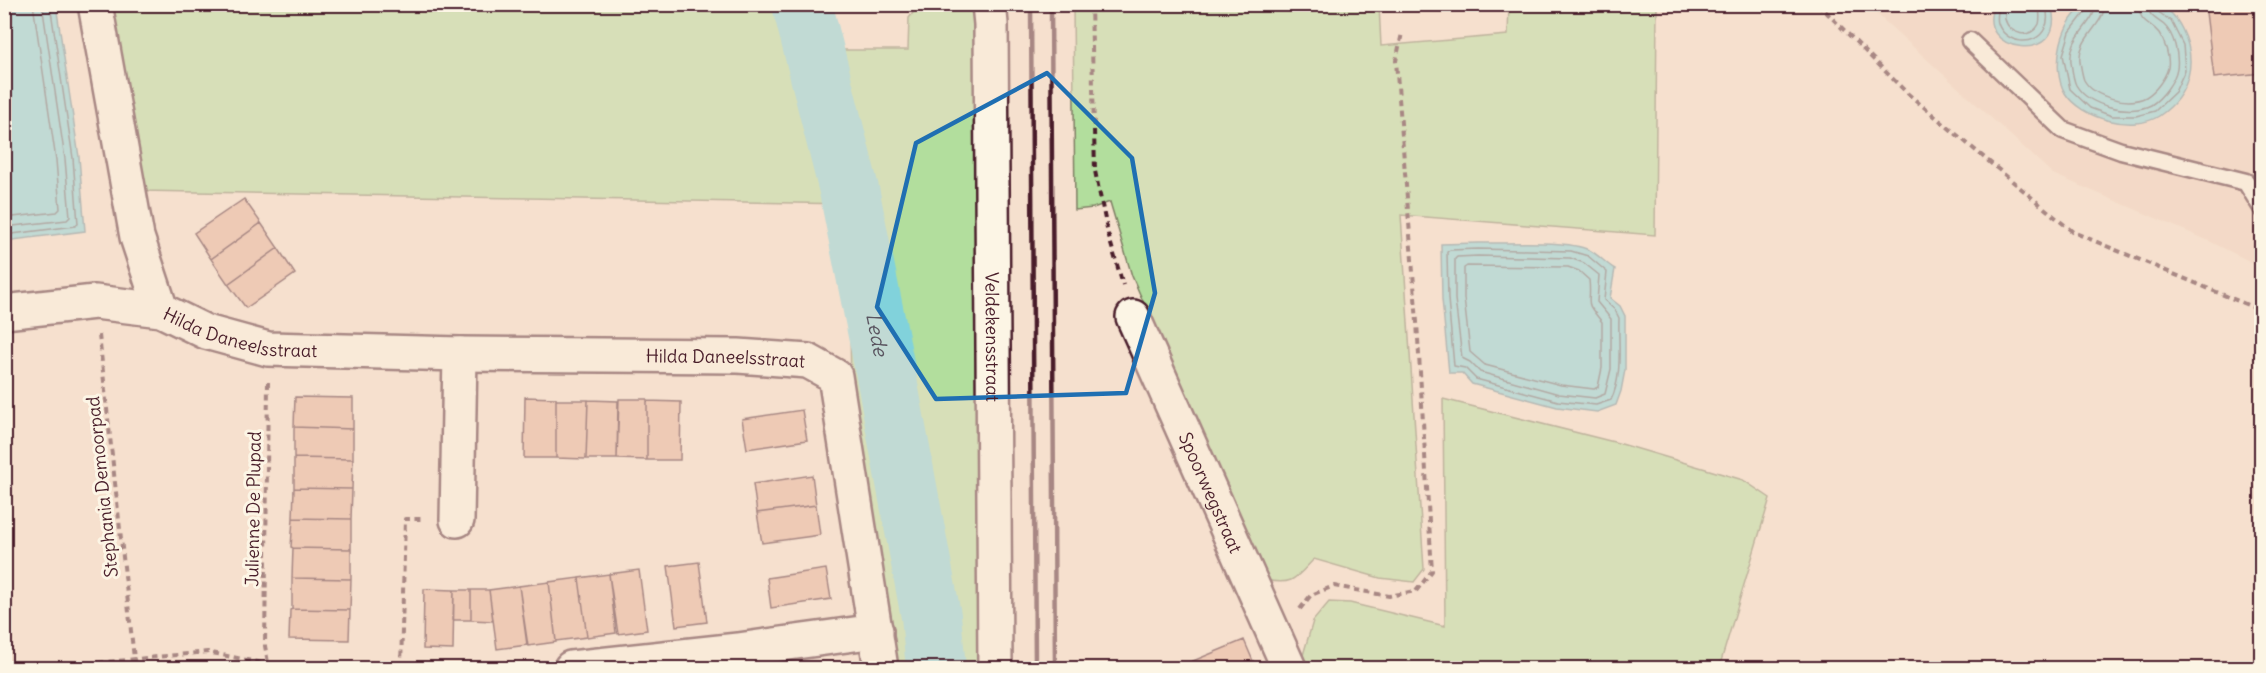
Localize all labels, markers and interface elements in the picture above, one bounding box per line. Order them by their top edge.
street label: Veldekensstraat [981,272,1005,402]
street label: Hilda Daneelsstraat [160,302,318,362]
water label: Lede [861,310,895,359]
street label: Hilda Daneelsstraat [646,344,806,372]
street label: Stephania Demoorpad [81,395,123,579]
street label: Spoorwegstraat [1174,428,1248,556]
street label: Julienne De Plupad [240,431,266,587]

